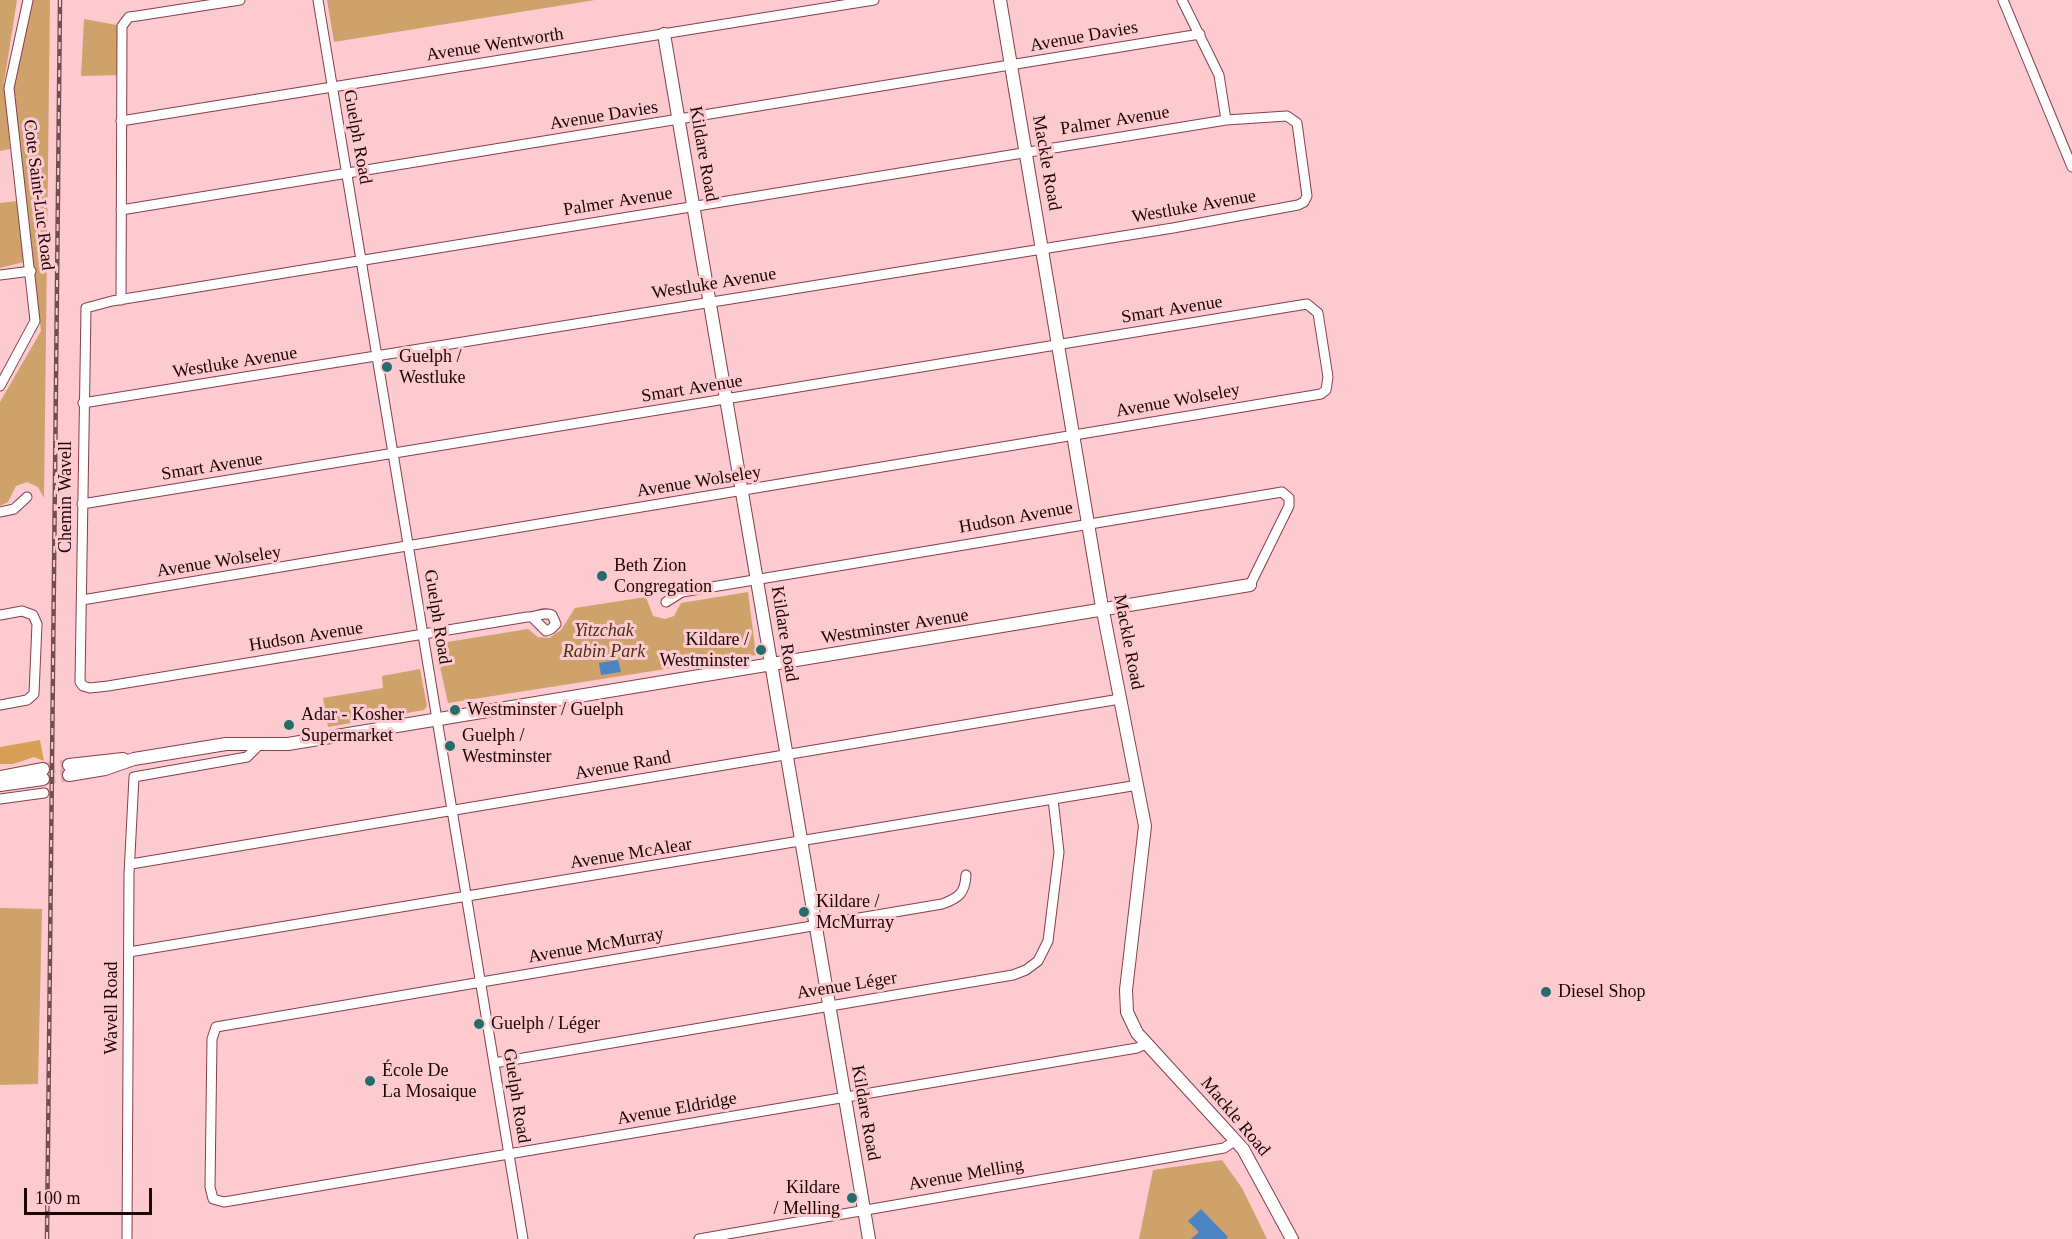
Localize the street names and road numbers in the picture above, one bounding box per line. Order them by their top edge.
street label: Avenue Davies [1028,17,1140,57]
street label: Avenue Wentworth [425,23,565,67]
street label: Guelph Road [338,88,376,186]
street label: Avenue Davies [548,97,660,135]
street label: Palmer Avenue [1059,102,1171,140]
street label: Kildare Road [684,105,722,203]
street label: Mackle Road [1027,114,1065,212]
street label: Cote Saint-Luc Road [18,118,58,272]
street label: Palmer Avenue [562,183,674,221]
street label: Westluke Avenue [1130,185,1258,229]
street label: Westluke Avenue [650,264,778,304]
street label: Smart Avenue [1120,291,1224,329]
street label: Westluke Avenue [171,343,299,383]
street label: Smart Avenue [640,370,744,408]
street label: Avenue Wolseley [1114,379,1242,423]
street label: Chemin Wavell [55,441,77,553]
street label: Smart Avenue [160,448,264,486]
street label: Avenue Wolseley [635,462,763,502]
street label: Hudson Avenue [957,497,1075,539]
street label: Avenue Wolseley [155,542,283,582]
street label: Guelph Road [419,568,455,666]
street label: Kildare Road [766,585,802,683]
street label: Mackle Road [1108,593,1148,691]
street label: Westminster Avenue [820,605,970,649]
street label: Hudson Avenue [247,617,365,657]
street label: Avenue Rand [573,747,673,785]
street label: Avenue McAlear [569,834,693,874]
street label: Avenue McMurray [527,923,665,969]
street label: Wavell Road [101,961,123,1055]
street label: Avenue Léger [795,967,899,1005]
street label: Guelph Road [498,1047,534,1145]
street label: Kildare Road [846,1064,884,1162]
street label: Mackle Road [1196,1073,1274,1161]
street label: Avenue Eldridge [615,1088,739,1130]
street label: Avenue Melling [907,1154,1025,1196]

